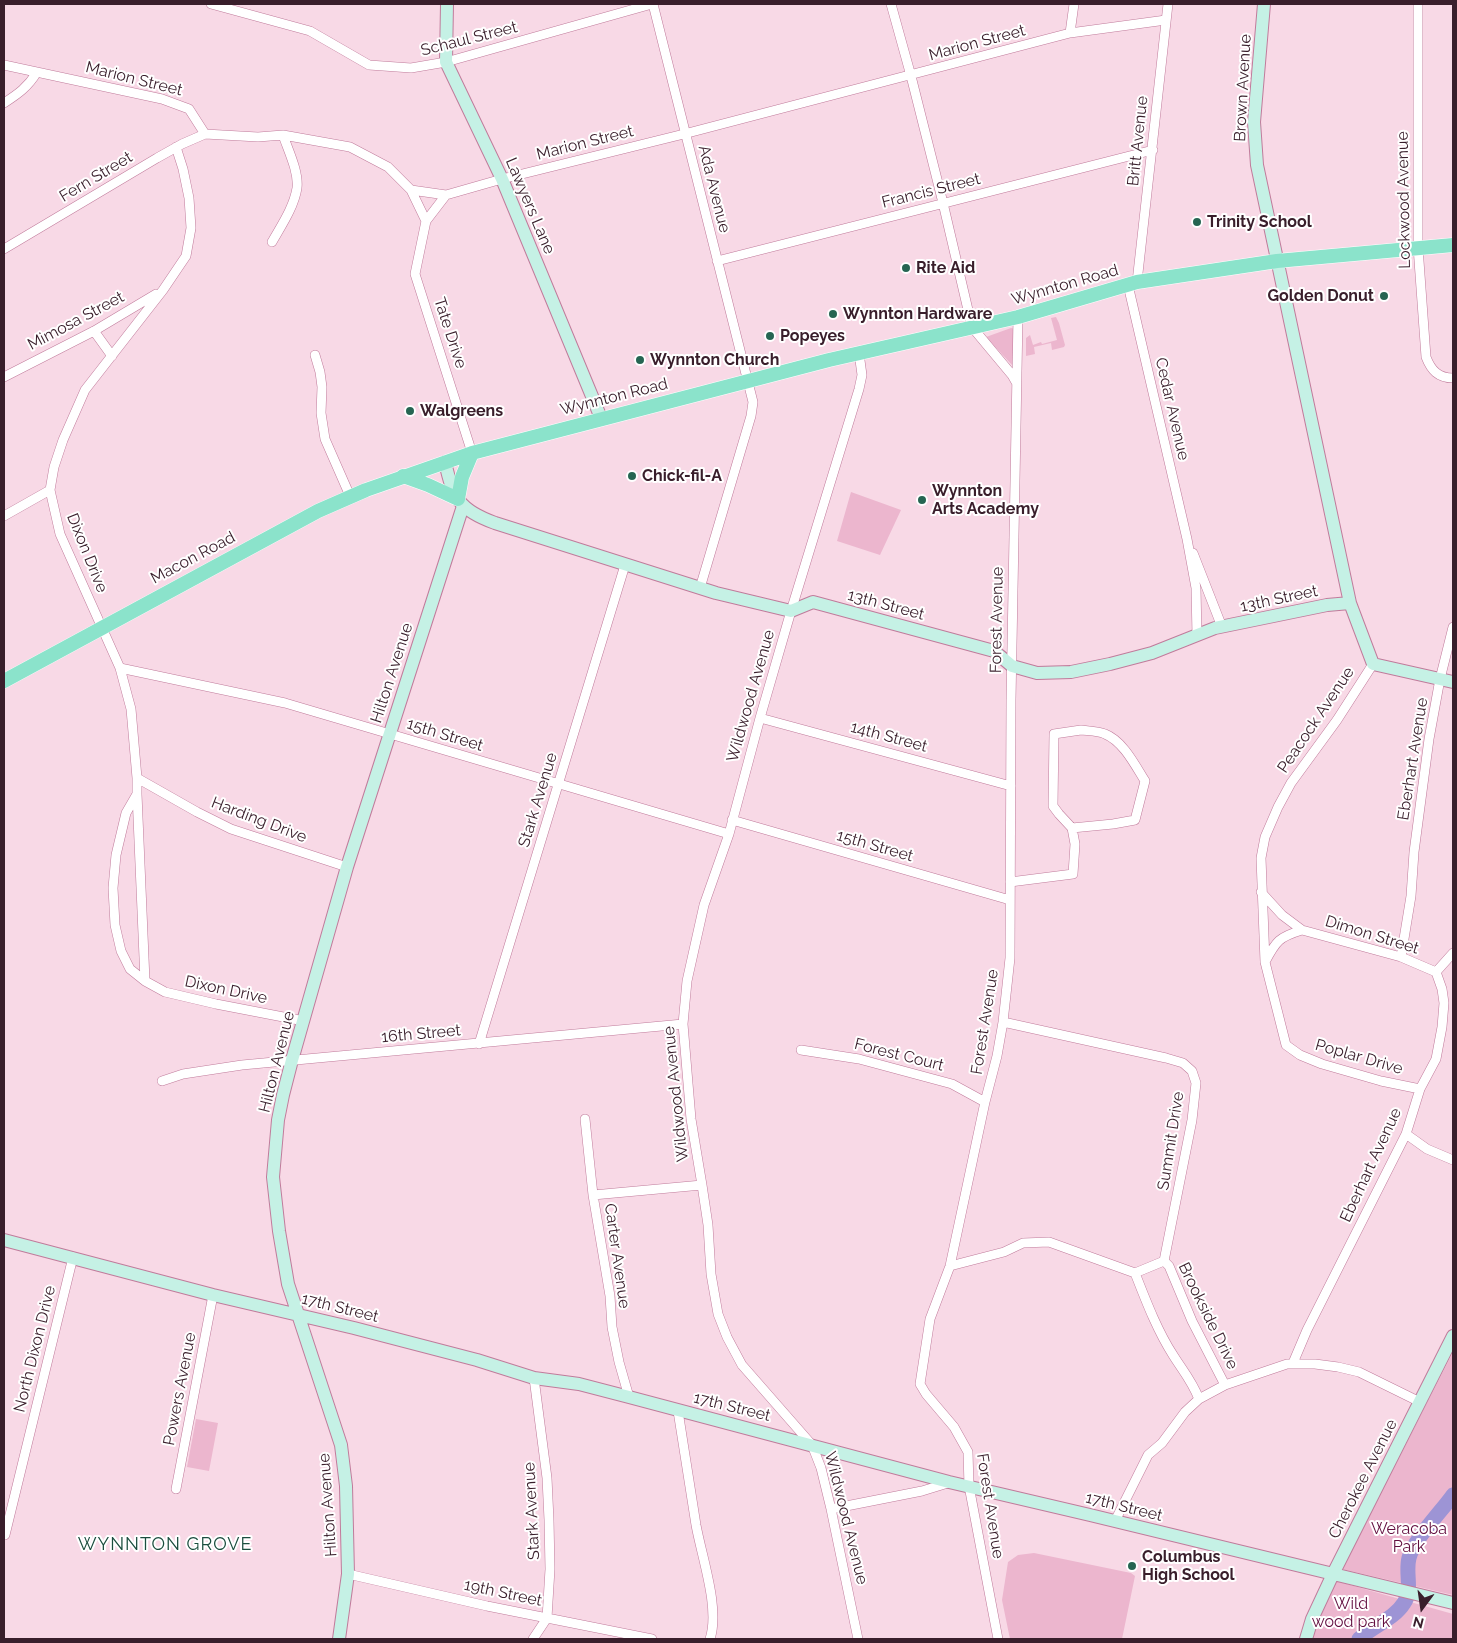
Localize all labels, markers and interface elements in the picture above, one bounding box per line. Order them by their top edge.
street label: Schaul Street [419,18,519,60]
street label: Marion Street [927,21,1027,65]
street label: Brown Avenue [1231,34,1255,142]
street label: Marion Street [84,58,184,100]
street label: Britt Avenue [1124,95,1152,187]
street label: Marion Street [535,122,635,164]
street label: Lockwood Avenue [1393,131,1415,269]
street label: Ada Avenue [694,143,734,235]
street label: Fern Street [56,148,136,206]
street label: Lawyers Lane [501,155,559,257]
street label: Francis Street [880,169,982,213]
place label: Trinity School [1207,212,1312,232]
marker: Trinity School [1191,216,1203,228]
place label: Rite Aid [916,258,975,278]
street label: Wynnton Road [1009,261,1121,309]
marker: Rite Aid [900,262,912,274]
place label: Golden Donut [1267,286,1374,306]
street label: Mimosa Street [24,287,128,355]
marker: Golden Donut [1378,290,1390,302]
street label: Tate Drive [429,295,471,371]
place label: Wynnton Hardware [843,304,992,324]
marker: Wynnton Hardware [827,308,839,320]
place label: Popeyes [780,326,845,346]
marker: Popeyes [764,330,776,342]
place label: Wynnton Church [650,350,779,370]
marker: Wynnton Church [634,354,646,366]
street label: Cedar Avenue [1151,356,1193,462]
street label: Wynnton Road [558,374,670,420]
place label: Walgreens [420,401,503,421]
marker: Walgreens [404,405,416,417]
place label: Chick-fil-A [642,466,722,486]
marker: Chick-fil-A [626,470,638,482]
place label: Wynnton Arts Academy [932,481,1039,519]
marker: Wynnton Arts Academy [916,494,928,506]
street label: Dixon Drive [62,511,112,595]
street label: Macon Road [148,528,238,588]
street label: Forest Avenue [986,567,1008,673]
street label: 13th Street [1239,581,1319,617]
street label: 13th Street [846,586,926,624]
street label: Hilton Avenue [367,621,417,725]
street label: Wildwood Avenue [723,628,779,764]
street label: Peacock Avenue [1273,663,1359,777]
street label: Eberhart Avenue [1394,696,1432,822]
street label: 15th Street [405,714,485,756]
street label: 14th Street [849,718,929,756]
street label: Stark Avenue [514,750,562,850]
street label: Harding Drive [209,793,309,847]
street label: 15th Street [835,826,915,866]
street label: Dimon Street [1323,912,1421,958]
street label: Forest Avenue [967,968,1003,1076]
street label: Dixon Drive [183,972,269,1008]
street label: Hilton Avenue [255,1009,299,1115]
street label: 16th Street [381,1021,461,1047]
street label: Wildwood Avenue [659,1025,693,1163]
street label: Forest Court [852,1035,946,1075]
street label: Poplar Drive [1313,1035,1405,1079]
street label: Summit Drive [1154,1090,1188,1192]
street label: Eberhart Avenue [1336,1105,1406,1225]
street label: Carter Avenue [600,1202,634,1310]
street label: Brookside Drive [1174,1260,1242,1372]
street label: North Dixon Drive [10,1284,60,1414]
street label: 17th Street [300,1289,380,1327]
street label: Powers Avenue [160,1331,200,1447]
street label: 17th Street [692,1388,772,1426]
street label: Cherokee Avenue [1325,1416,1401,1542]
street label: Wildwood Avenue [820,1449,872,1587]
street label: Hilton Avenue [315,1452,341,1558]
street label: Forest Avenue [972,1452,1008,1560]
street label: Stark Avenue [520,1462,544,1560]
street label: 17th Street [1084,1488,1164,1526]
park label: Weracoba Park [1371,1519,1447,1557]
district label: WYNNTON GROVE [76,1534,254,1556]
place label: Columbus High School [1142,1547,1235,1585]
marker: Columbus High School [1126,1560,1138,1572]
street label: 19th Street [462,1575,544,1611]
north arrow [1397,1583,1447,1633]
park label: Wild wood park [1312,1594,1390,1632]
text: N [1411,1613,1425,1632]

